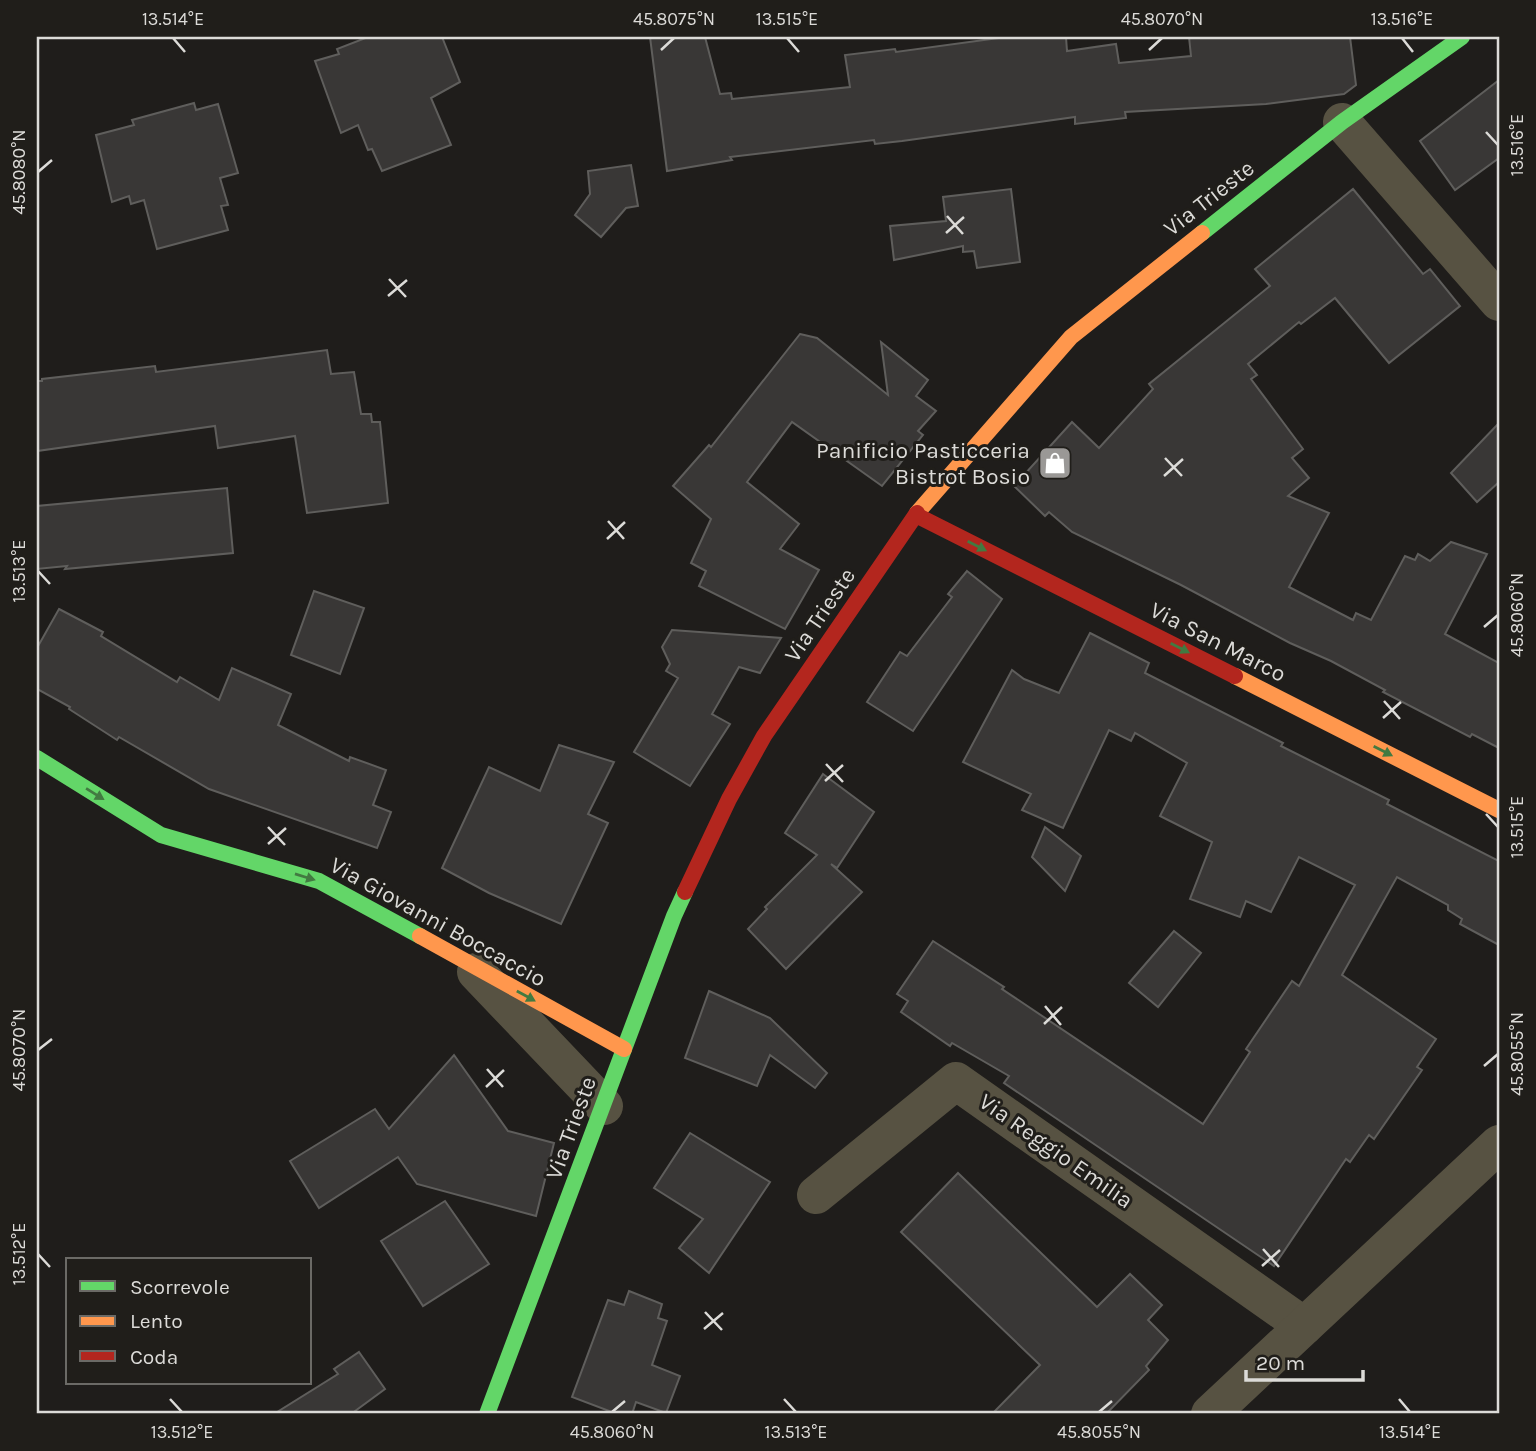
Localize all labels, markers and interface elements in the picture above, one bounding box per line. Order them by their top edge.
text: 13.514°E [142,8,204,30]
text: 45.8075°N [633,8,715,30]
text: 13.515°E [756,8,818,30]
text: 45.8070°N [1121,8,1203,30]
text: 13.516°E [1371,8,1433,30]
text: 13.516°E [1506,114,1528,176]
text: 45.8080°N [8,129,30,215]
street label: Via Trieste [1158,154,1260,242]
place label: Panificio Pasticceria Bistrot Bosio [816,437,1030,490]
shop icon: Panificio Pasticceria Bistrot Bosio [1036,444,1074,482]
one-way arrow [967,539,987,551]
text: 13.513°E [8,540,30,602]
street label: Via Trieste [779,563,861,667]
text: 45.8060°N [1506,573,1528,657]
street label: Via San Marco [1146,596,1290,688]
one-way arrow [1170,643,1190,654]
one-way arrow [1373,745,1393,756]
one-way arrow [85,788,104,801]
text: 13.515°E [1506,796,1528,858]
street label: Via Giovanni Boccaccio [325,851,551,993]
one-way arrow [294,873,315,883]
one-way arrow [517,990,536,1002]
text: 45.8070°N [8,1009,30,1091]
text: 45.8055°N [1506,1012,1528,1096]
street label: Via Trieste [540,1073,602,1183]
street label: Via Reggio Emilia [974,1088,1138,1214]
text: 13.512°E [8,1223,30,1285]
legend [66,1258,312,1384]
text: Scorrevole [130,1275,230,1299]
text: Lento [130,1309,183,1333]
scale bar [1246,1339,1363,1383]
text: Coda [130,1345,178,1369]
text: 20 m [1256,1351,1305,1375]
text: 13.512°E [151,1421,213,1443]
text: 45.8060°N [570,1421,654,1443]
text: 13.513°E [765,1421,827,1443]
text: 45.8055°N [1057,1421,1141,1443]
text: 13.514°E [1379,1421,1441,1443]

